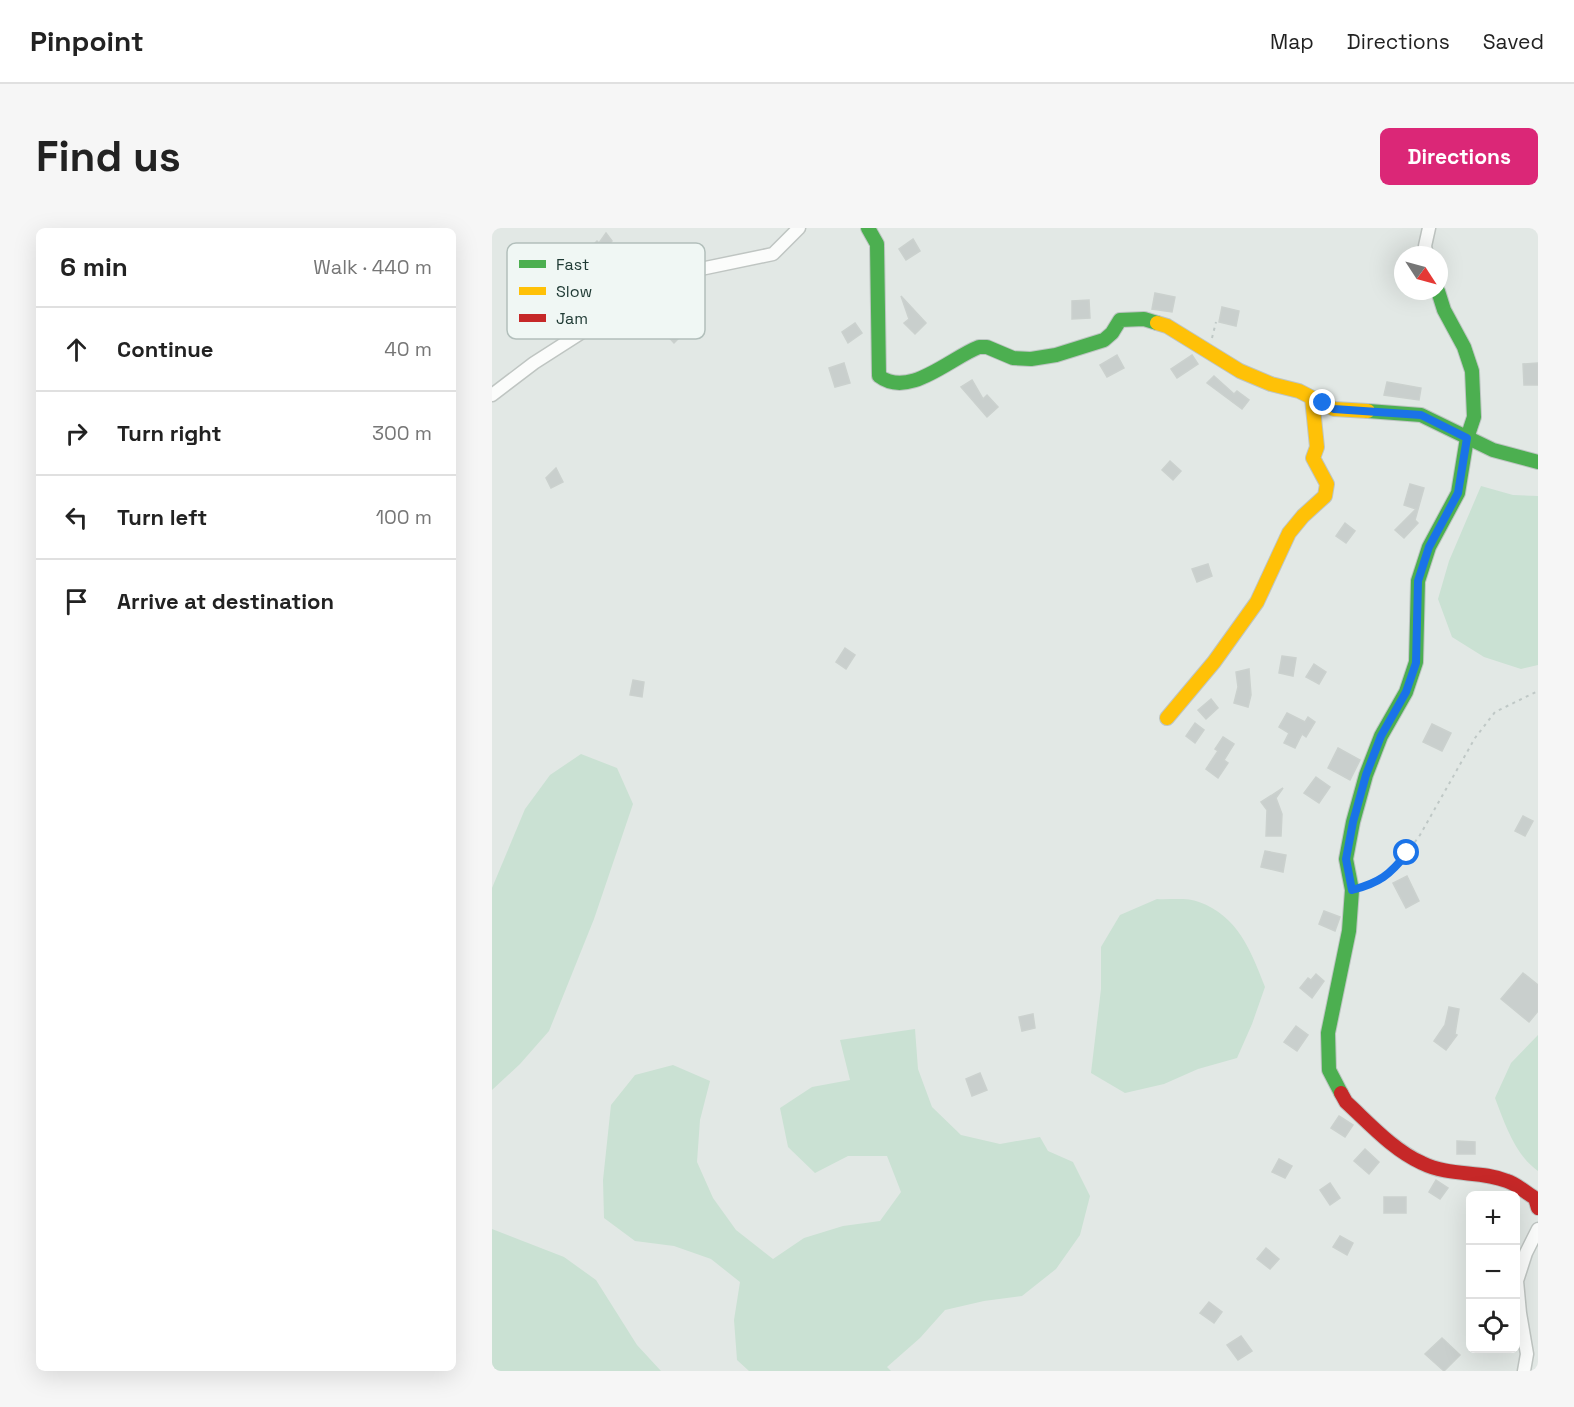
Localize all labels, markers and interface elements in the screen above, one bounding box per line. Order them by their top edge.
text: Pinpoint [30,23,144,59]
text: Map [1270,28,1314,55]
text: Directions [1347,28,1450,55]
text: Saved [1483,28,1544,55]
button: Directions [1380,128,1538,185]
text: Find us [36,130,181,183]
legend [507,243,705,339]
north arrow [1394,246,1448,300]
text: 6 min [60,250,128,284]
text: Walk · 440 m [313,254,432,280]
text: Fast [556,254,589,275]
text: Slow [556,281,592,302]
text: Jam [556,308,588,329]
icon: ahead [60,333,93,366]
text: Continue [117,335,213,363]
text: 40 m [384,336,432,362]
route end [1309,389,1335,415]
icon: right [60,417,93,450]
text: Turn right [117,419,222,447]
text: 300 m [372,420,432,446]
icon: left [60,501,93,534]
text: Turn left [117,503,207,531]
text: 100 m [376,504,432,530]
icon: arrive [60,585,93,618]
text: Arrive at destination [117,587,334,615]
route start [1393,839,1419,865]
map controls [1466,1191,1520,1353]
button: + [1466,1191,1520,1245]
button: − [1466,1245,1520,1299]
button: locate [1466,1299,1520,1353]

